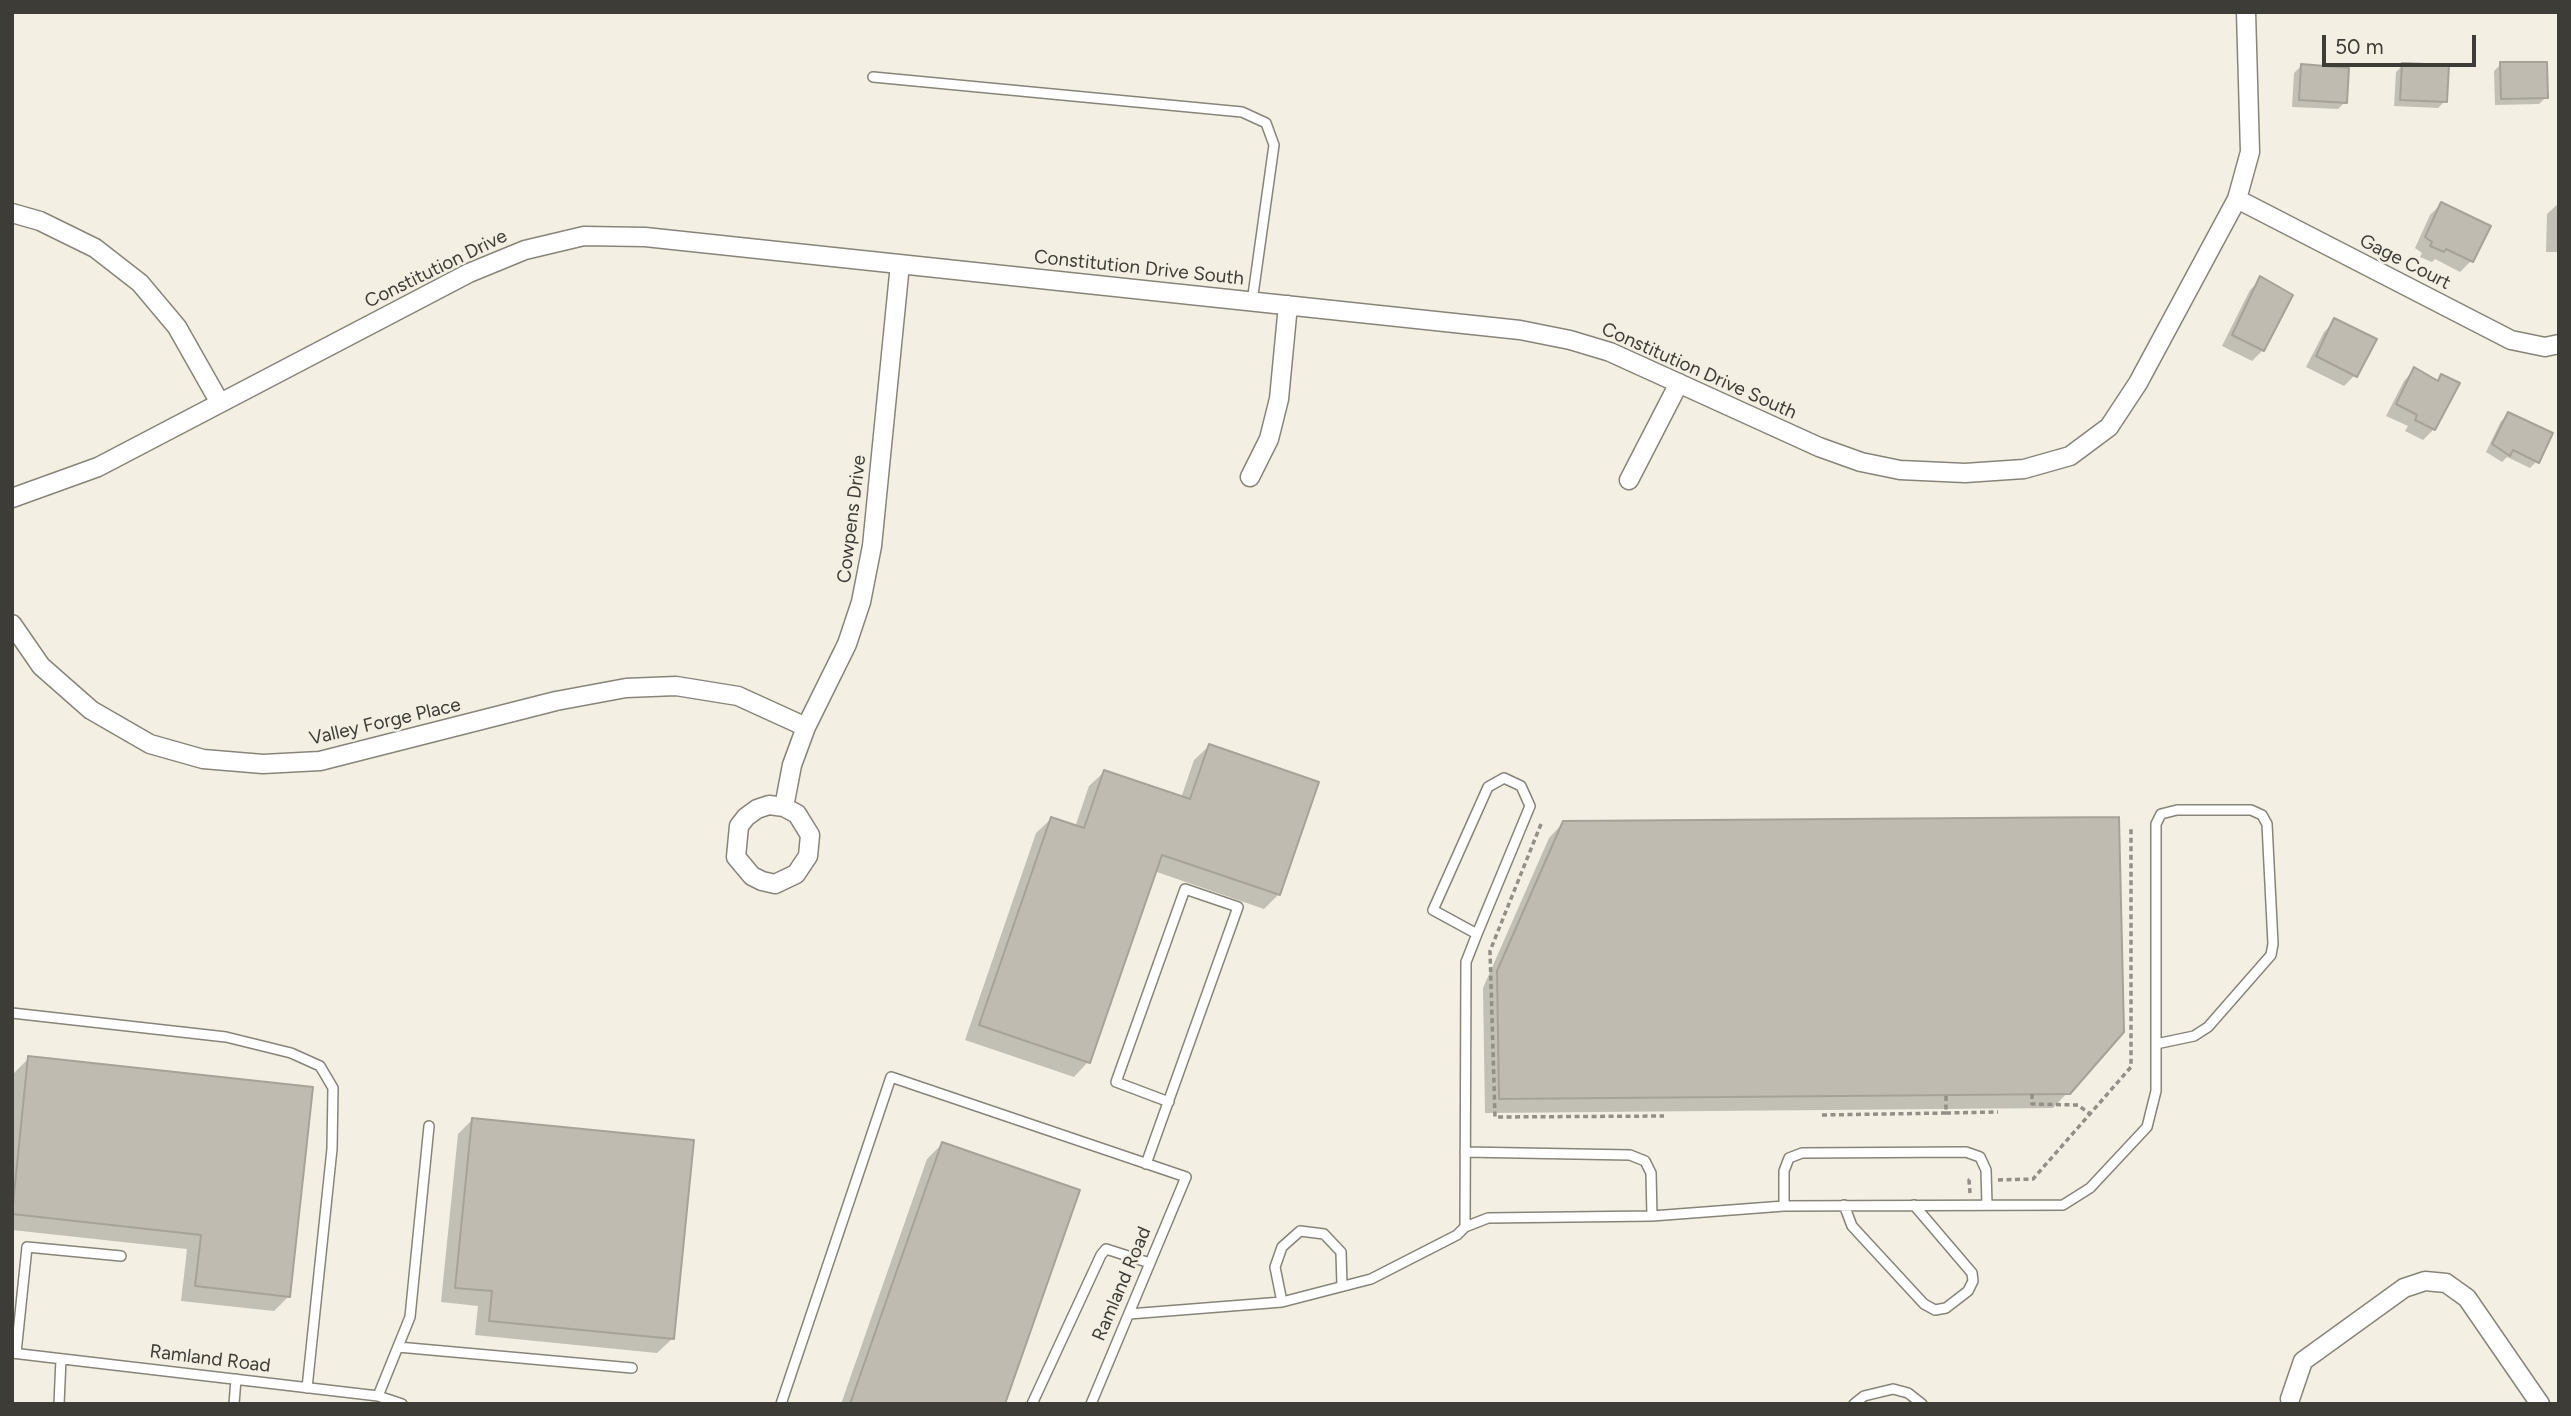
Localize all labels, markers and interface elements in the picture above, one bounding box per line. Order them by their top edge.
scale bar [2326,21,2480,65]
text: 50 m [2335,34,2384,59]
street label: Constitution Drive [361,225,511,313]
street label: Gage Court [2356,229,2454,295]
street label: Constitution Drive South [1033,246,1245,290]
street label: Constitution Drive South [1598,318,1800,424]
street label: Cowpens Drive [833,454,871,584]
street label: Valley Forge Place [307,693,463,751]
street label: Ramland Road [1088,1223,1156,1345]
street label: Ramland Road [148,1340,272,1378]

